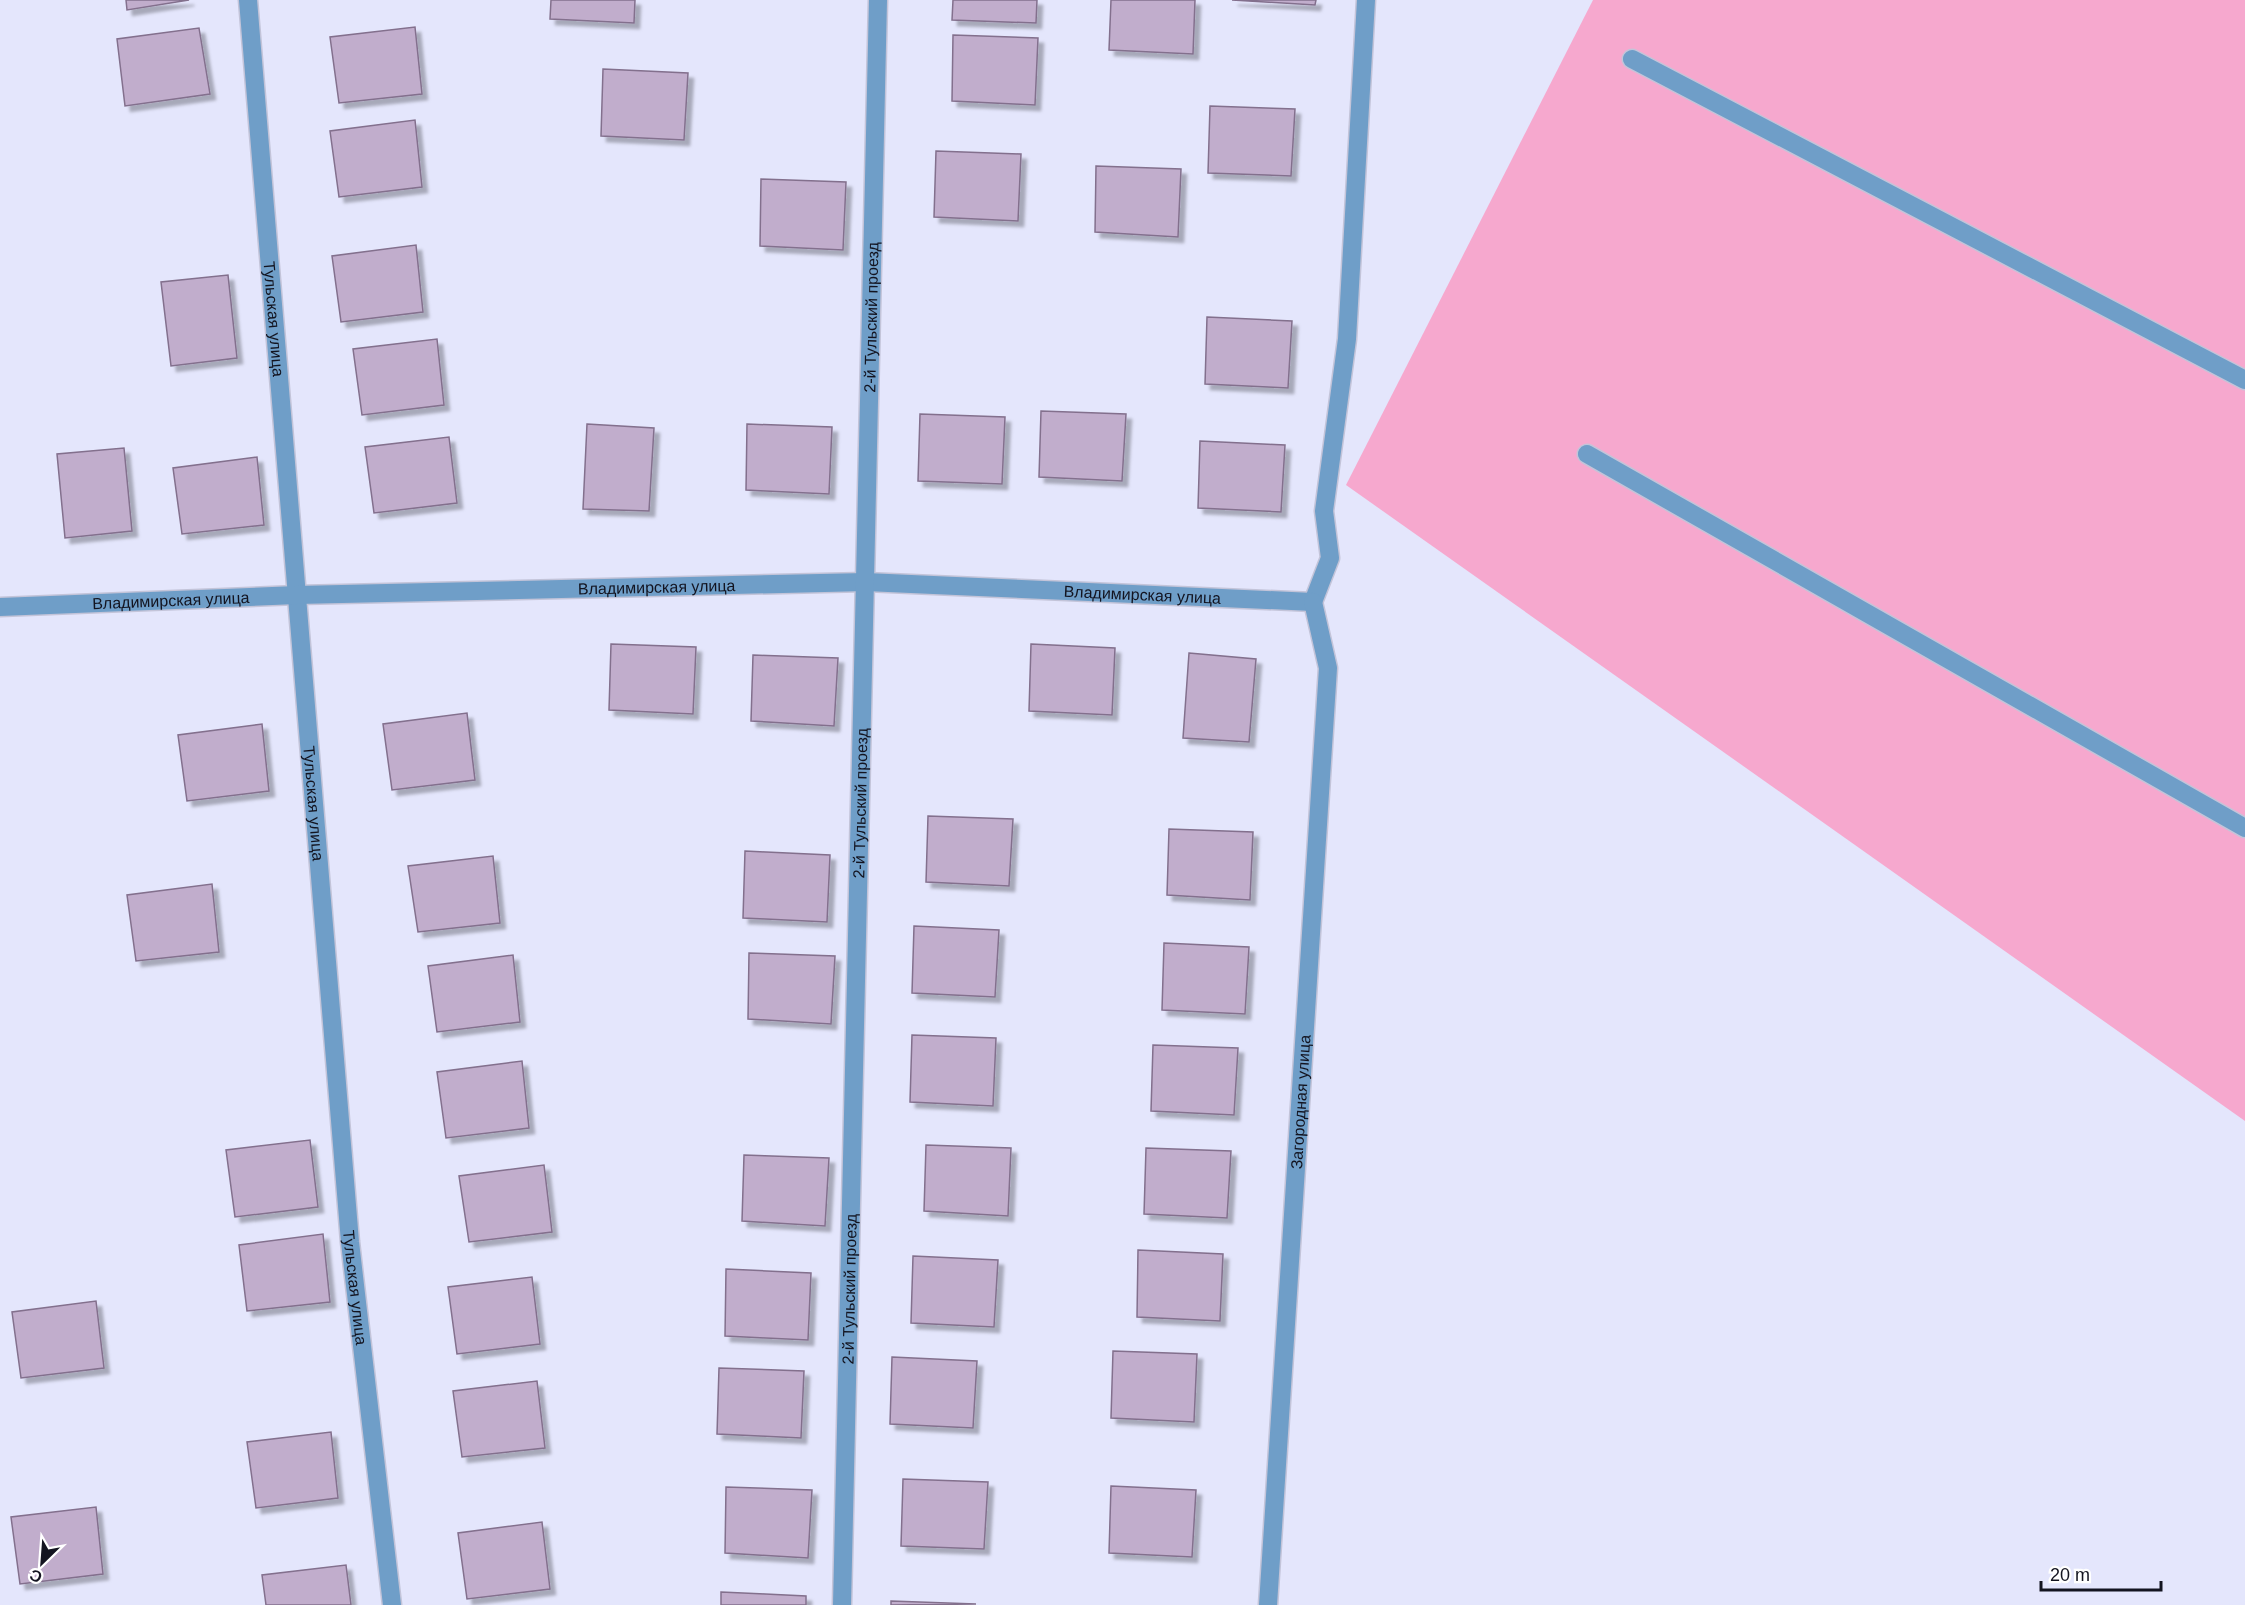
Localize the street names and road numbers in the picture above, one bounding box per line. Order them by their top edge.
street label: 2-й Тульский проезд [861,241,881,393]
street label: Тульская улица [261,261,287,377]
street label: Владимирская улица [578,576,736,597]
street label: Владимирская улица [1063,582,1221,606]
street label: Владимирская улица [92,588,250,612]
street label: 2-й Тульский проезд [850,727,870,879]
street label: Тульская улица [301,745,327,862]
street label: Загородная улица [1287,1034,1313,1170]
street label: 2-й Тульский проезд [839,1213,859,1365]
street label: Тульская улица [341,1229,370,1346]

